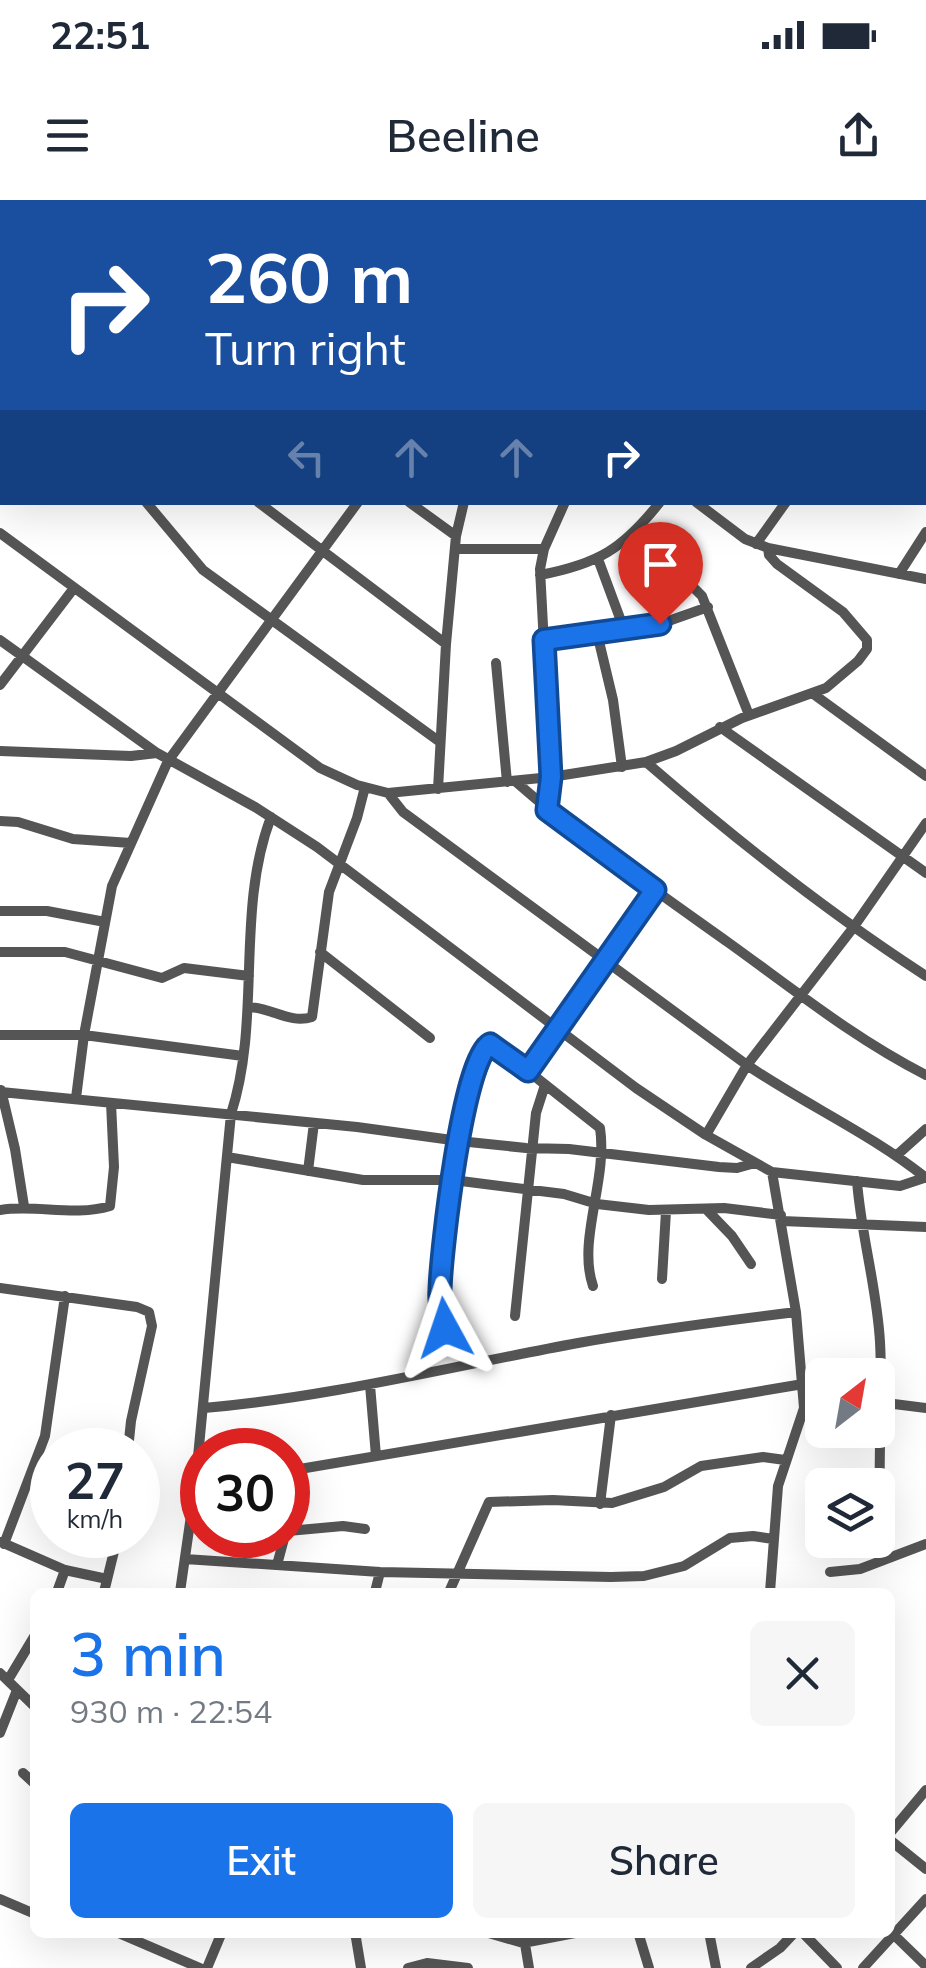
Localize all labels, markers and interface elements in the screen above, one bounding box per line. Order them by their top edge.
text: 22:51 [50,11,151,59]
text: Beeline [386,107,540,163]
icon: menu [40,108,95,163]
icon: share [831,108,886,163]
text: 260 m [205,233,413,321]
icon: right [40,240,170,370]
text: Turn right [205,320,406,376]
icon: left [279,430,334,485]
icon: ahead [384,430,439,485]
icon: ahead [489,430,544,485]
icon: right [594,430,649,485]
pin [618,522,703,625]
icon: arrive [633,537,688,592]
position arrow [393,1276,497,1380]
north arrow [805,1358,895,1448]
map controls [805,1358,895,1558]
speed limit sign: 30 [180,1428,310,1558]
text: 27 [65,1449,125,1512]
button: layers [805,1468,895,1558]
text: km/h [67,1503,123,1534]
text: 3 min [70,1616,226,1691]
button: close [750,1621,855,1726]
text: 930 m · 22:54 [70,1691,272,1731]
button: Exit [70,1803,453,1918]
button: Share [473,1803,855,1918]

